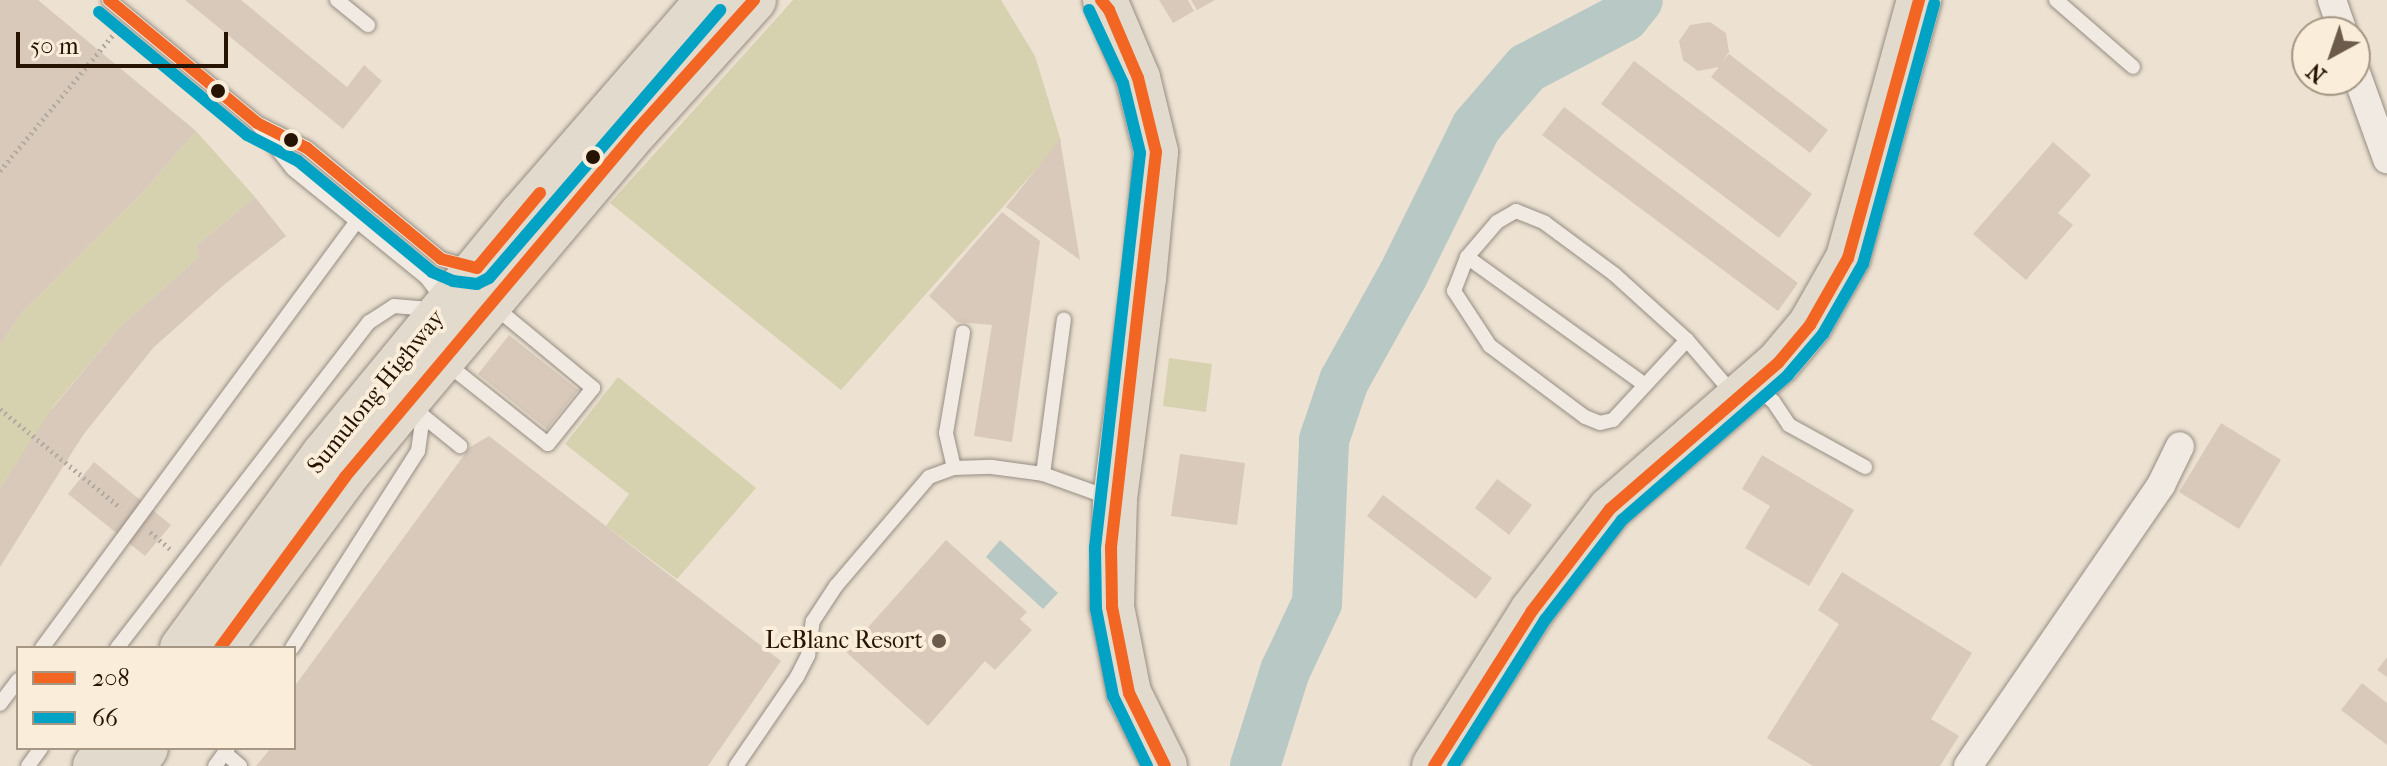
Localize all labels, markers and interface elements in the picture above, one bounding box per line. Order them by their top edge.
scale bar [20,16,232,66]
north arrow [2291,16,2371,96]
text: 50 m [30,32,79,60]
text: N [2302,58,2332,88]
unlabelled marker [210,83,226,99]
unlabelled marker [283,132,299,148]
unlabelled marker [585,149,601,165]
street label: Sumulong Highway [301,304,451,480]
place label: LeBlanc Resort [765,627,923,655]
marker: LeBlanc Resort [930,632,948,650]
legend [16,646,296,750]
text: 208 [92,664,130,692]
text: 66 [92,704,118,732]

